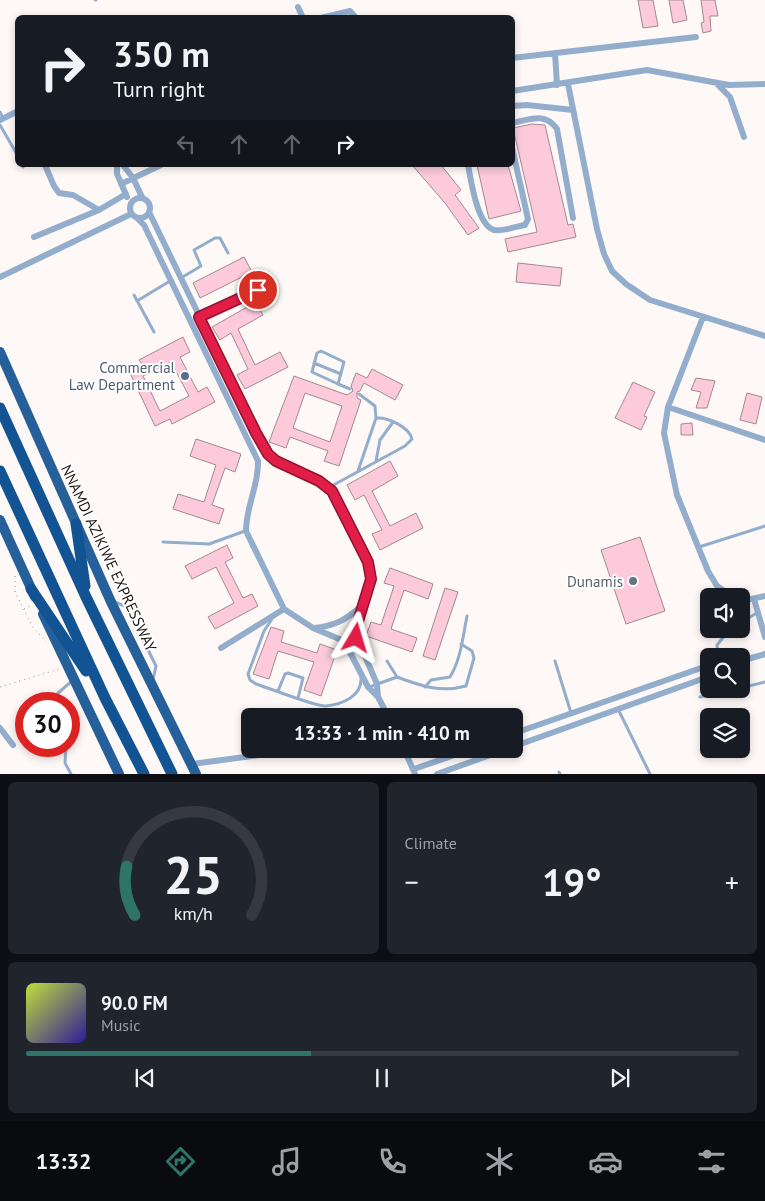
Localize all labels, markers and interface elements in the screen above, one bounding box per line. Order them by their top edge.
text: 350 m [113,31,210,77]
icon: right [30,35,95,100]
text: Turn right [113,75,205,103]
icon: left [172,130,200,158]
icon: ahead [225,130,253,158]
icon: ahead [278,130,306,158]
icon: right [331,130,359,158]
pin [237,269,279,311]
icon: arrive [244,276,272,304]
place label: Commercial Law Department [69,358,176,394]
marker: Commercial Law Department [179,370,191,382]
street label: NNAMDI AZIKIWE EXPRESSWAY [57,461,161,655]
place label: Dunamis [567,572,623,591]
marker: Dunamis [627,575,639,587]
map controls [700,588,750,758]
button: sound [700,588,750,638]
position arrow [329,611,381,663]
button: search [700,648,750,698]
speed limit sign: 30 [15,692,80,757]
button: layers [700,708,750,758]
text: 13:33 · 1 min · 410 m [294,721,470,745]
text: Climate [405,833,457,853]
text: 25 [164,841,223,908]
text: 19° [542,857,602,906]
text: − [405,863,419,900]
text: + [725,863,739,900]
text: km/h [174,902,213,925]
text: 90.0 FM [101,991,168,1015]
text: Music [101,1015,141,1035]
icon: previous [131,1064,159,1092]
icon: pause [368,1064,396,1092]
icon: next [606,1064,634,1092]
icon: directions [163,1144,198,1179]
icon: music [269,1144,304,1179]
icon: phone [375,1144,410,1179]
icon: climate [482,1144,517,1179]
icon: car [588,1144,623,1179]
icon: filters [694,1144,729,1179]
text: 13:32 [36,1147,91,1175]

